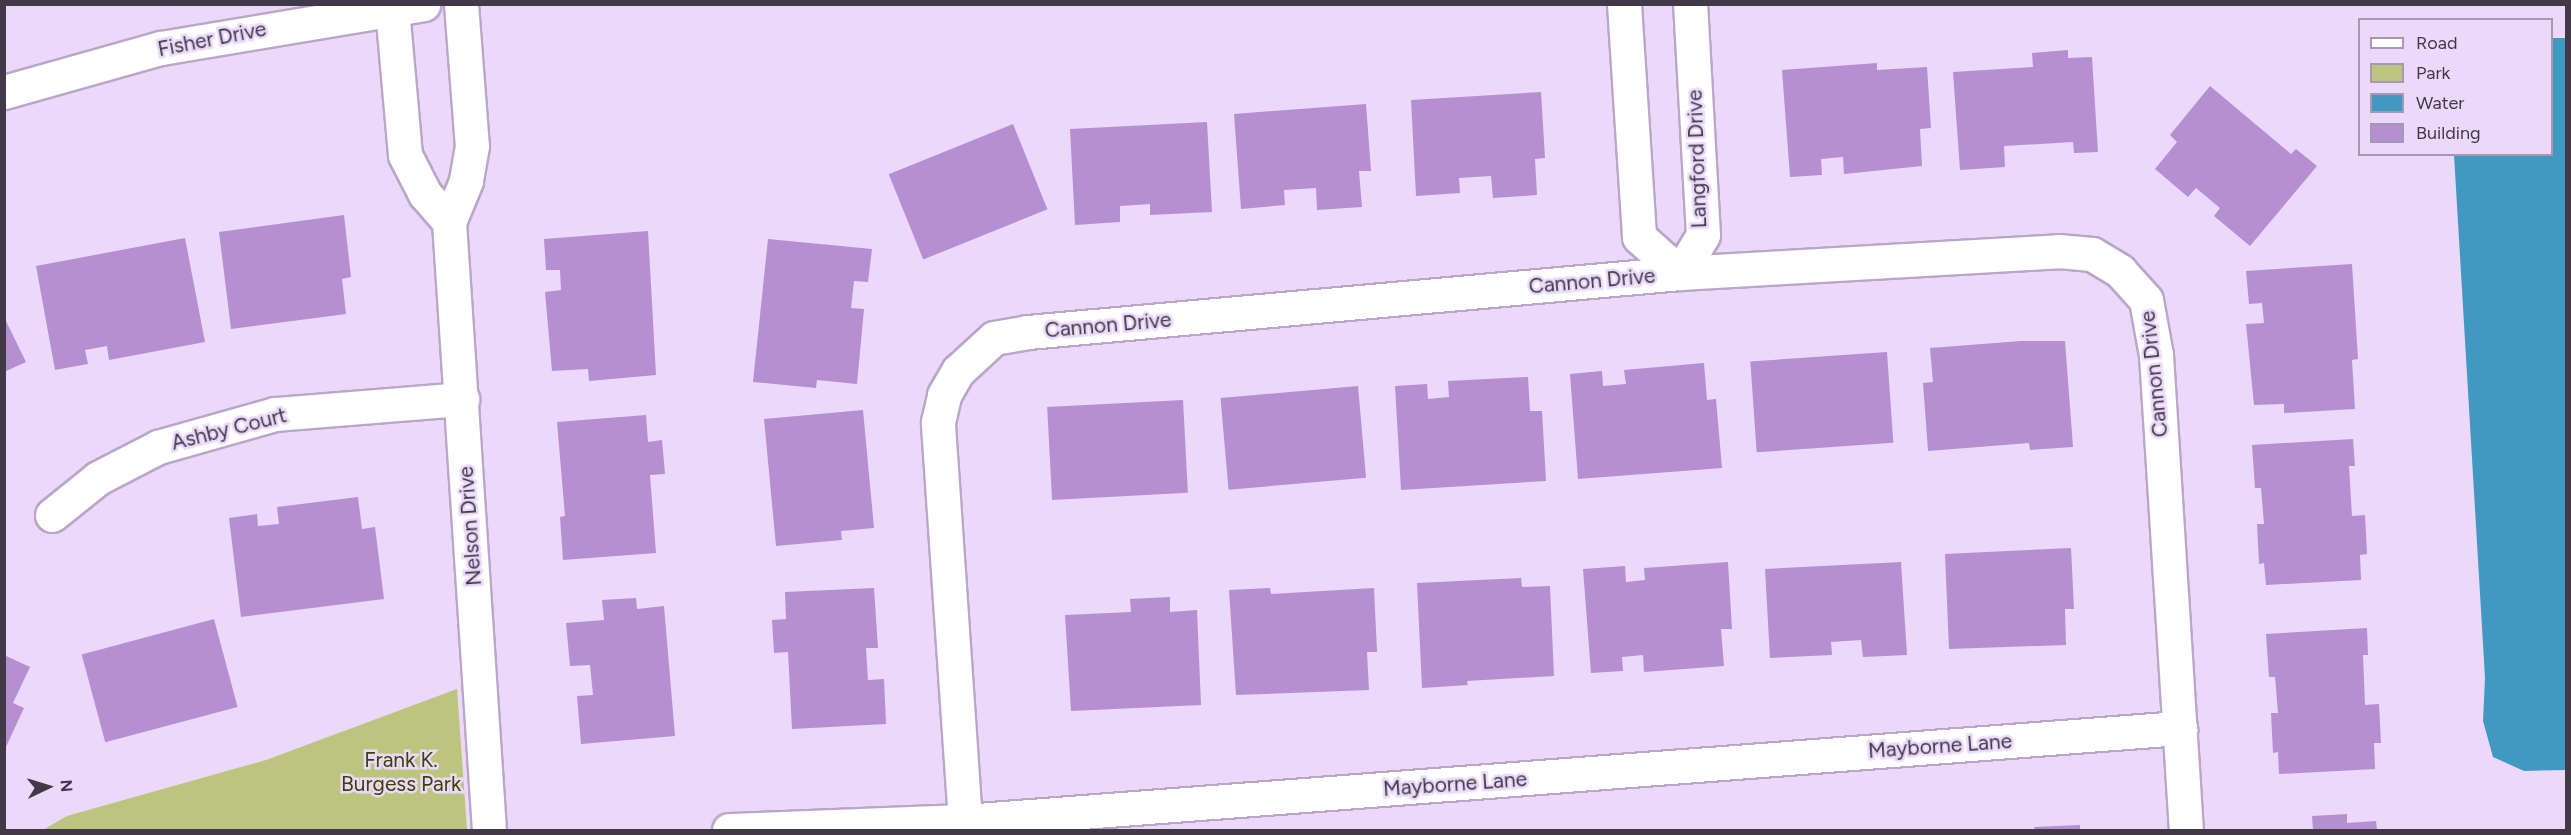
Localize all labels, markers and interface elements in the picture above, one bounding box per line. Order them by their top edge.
street label: Fisher Drive [156,16,268,62]
legend [2358,18,2553,156]
text: Road [2416,32,2457,54]
text: Park [2416,62,2450,84]
street label: Langford Drive [1682,89,1712,229]
text: Water [2416,92,2464,114]
text: Building [2416,122,2481,144]
street label: Cannon Drive [1528,263,1656,299]
street label: Cannon Drive [1044,307,1172,343]
street label: Cannon Drive [2135,310,2173,438]
street label: Ashby Court [169,402,289,456]
street label: Nelson Drive [453,465,487,587]
street label: Mayborne Lane [1867,728,2013,764]
park label: Frank K. Burgess Park [341,747,461,797]
north arrow [18,757,78,817]
street label: Mayborne Lane [1382,766,1528,802]
text: N [57,779,76,793]

